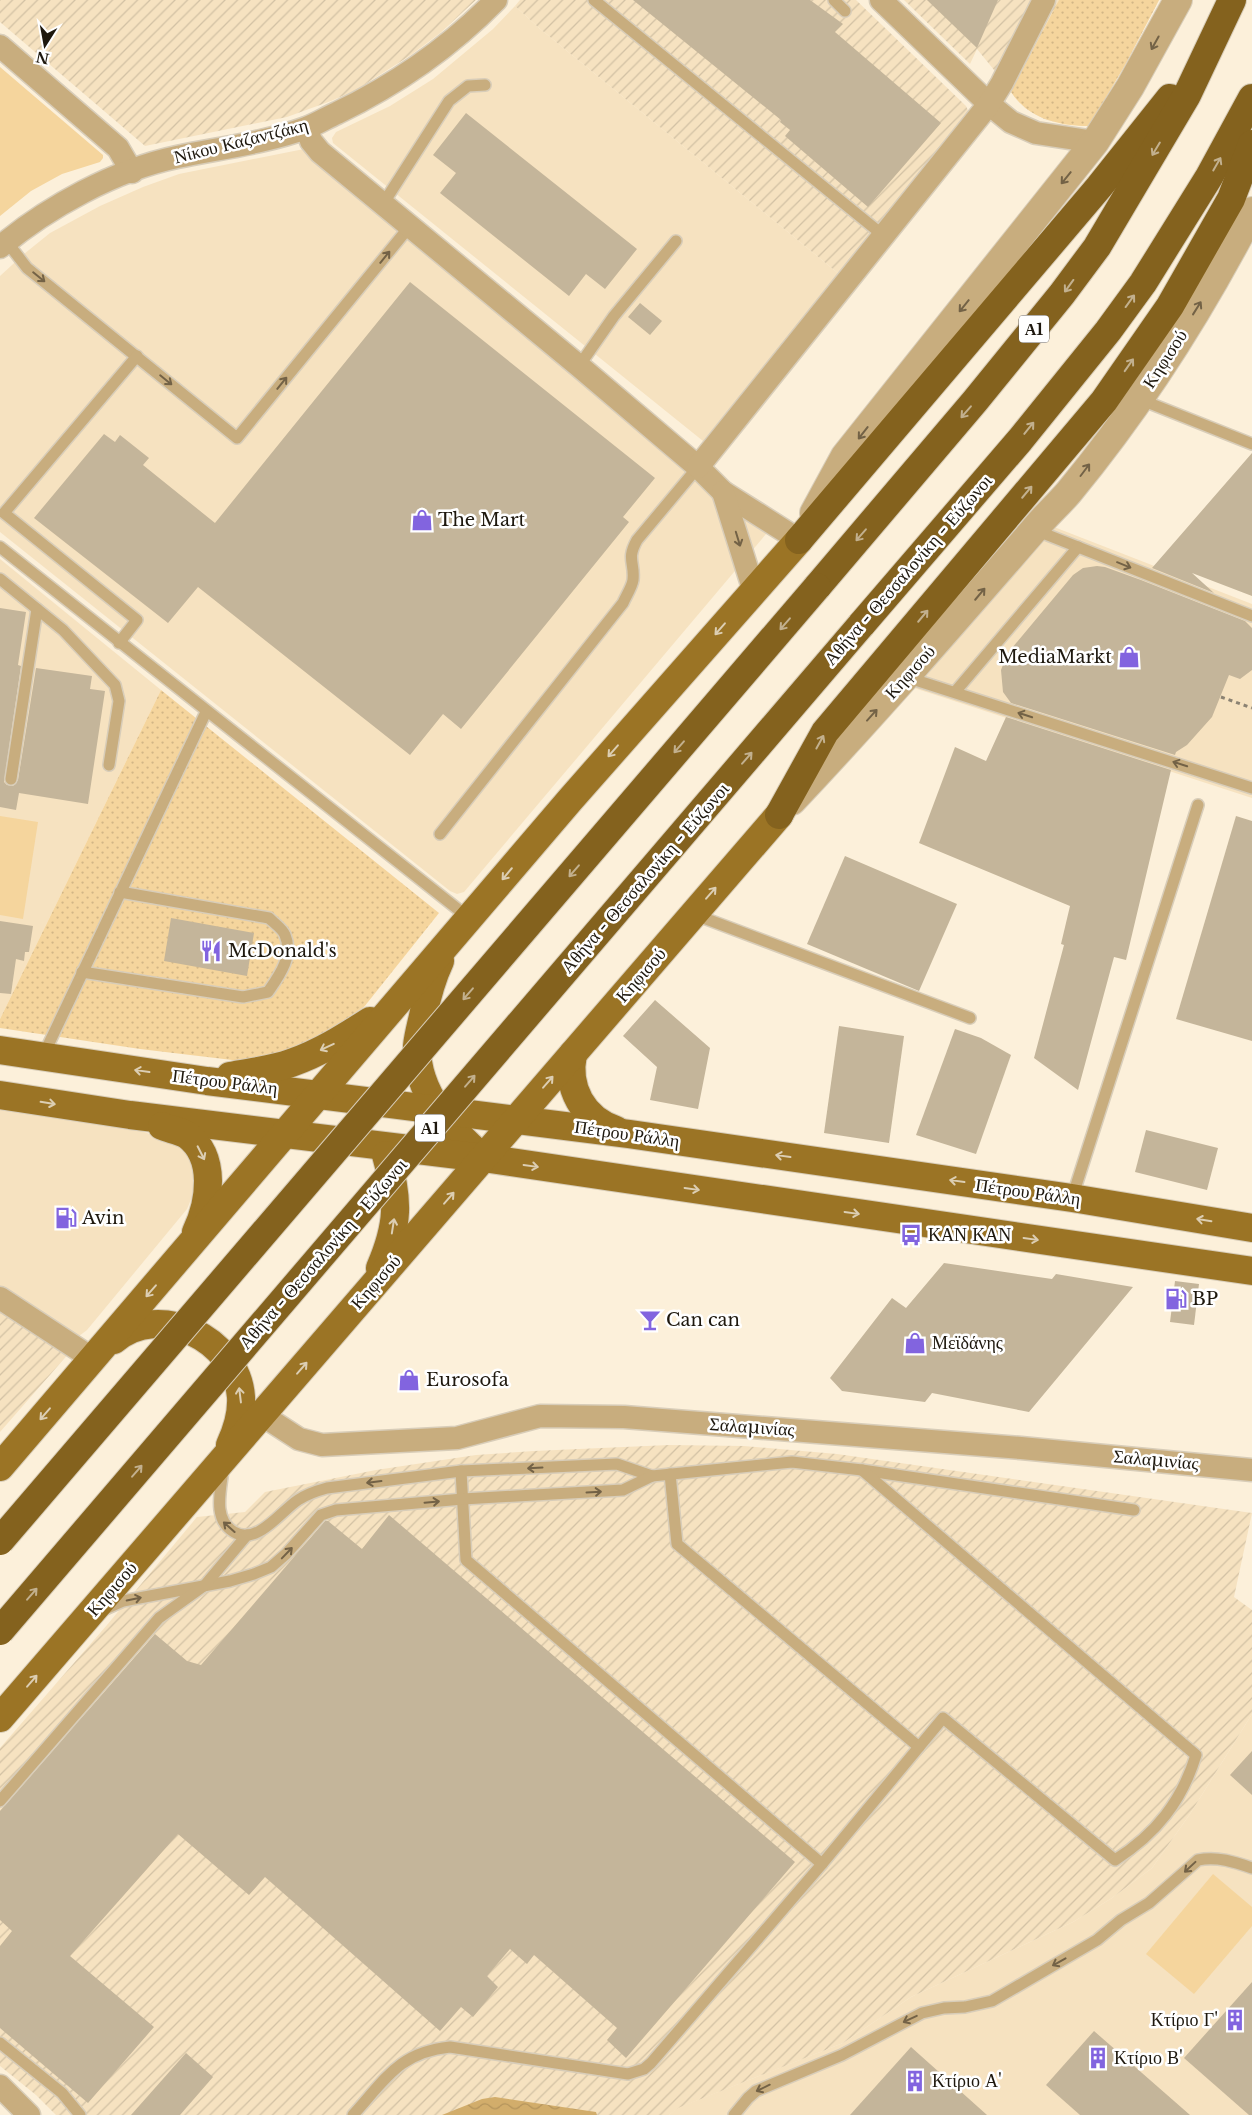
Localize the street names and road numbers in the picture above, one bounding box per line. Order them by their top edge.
street label: Νίκου Καζαντζάκη [172,114,310,168]
road number: Α1 [1019,316,1049,342]
street label: Κηφισού [1138,326,1192,392]
street label: Αθήνα - Θεσσαλονίκη - Εύζωνοι [819,470,997,670]
street label: Κηφισού [880,640,940,704]
street label: Αθήνα - Θεσσαλονίκη - Εύζωνοι [556,778,734,978]
street label: Κηφισού [611,943,671,1007]
street label: Πέτρου Ράλλη [171,1065,279,1099]
road number: Α1 [415,1114,445,1142]
street label: Πέτρου Ράλλη [573,1116,681,1152]
street label: Αθήνα - Θεσσαλονίκη - Εύζωνοι [234,1154,412,1354]
street label: Πέτρου Ράλλη [974,1174,1082,1210]
street label: Κηφισού [346,1250,406,1314]
street label: Σαλαμινίας [709,1413,795,1441]
street label: Σαλαμινίας [1112,1445,1200,1475]
street label: Κηφισού [82,1557,142,1621]

